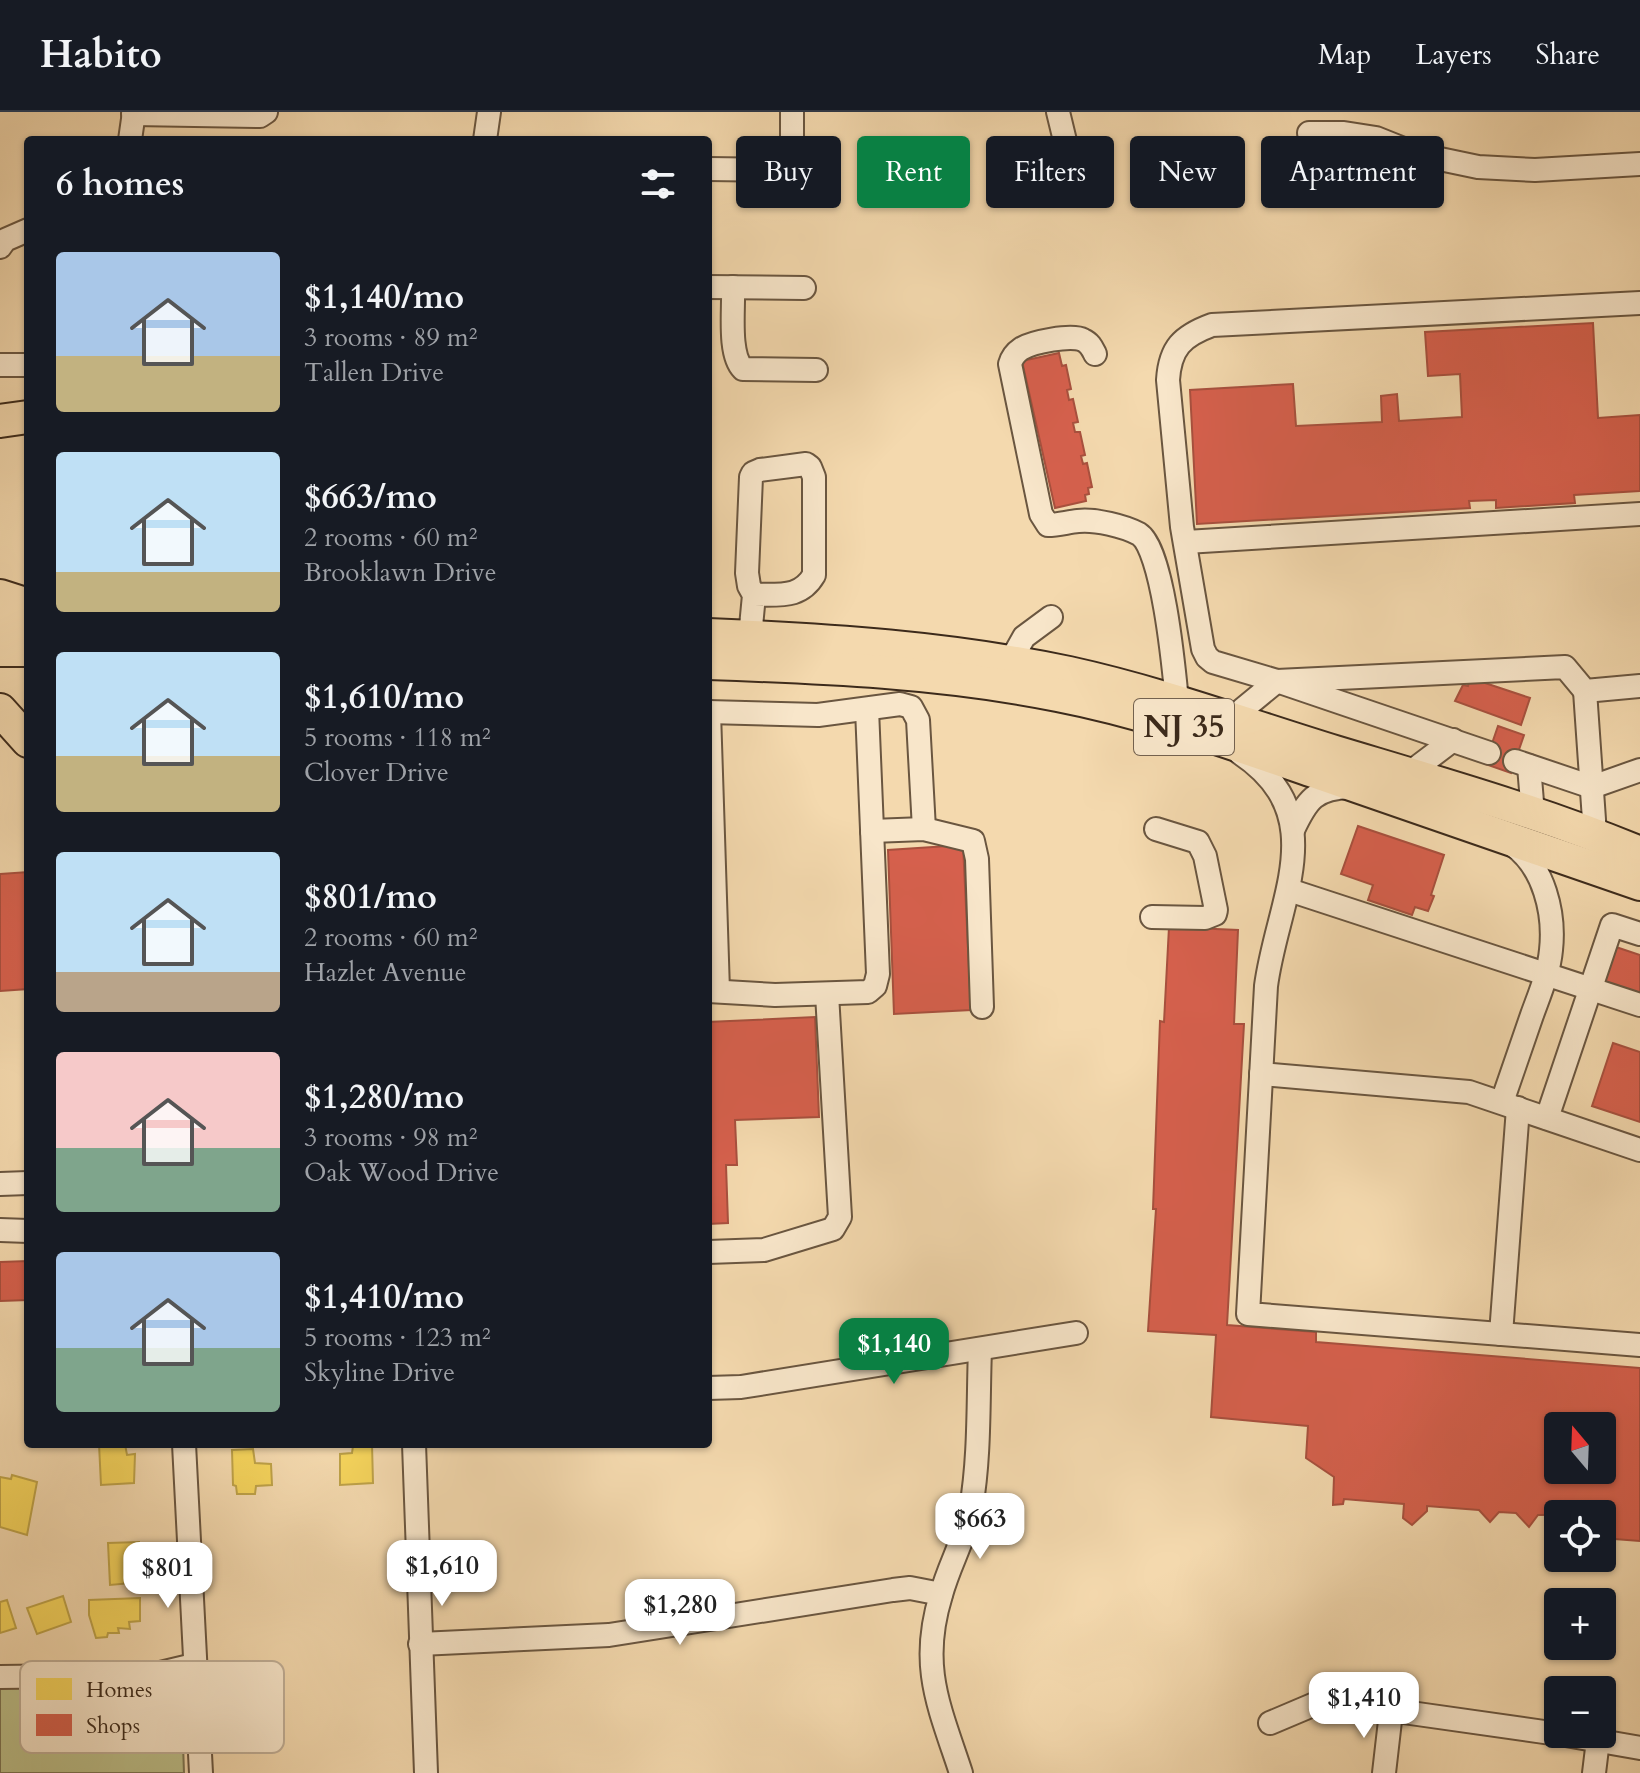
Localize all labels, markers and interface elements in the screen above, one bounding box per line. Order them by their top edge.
text: Habito [40,29,162,81]
text: Map [1318,36,1371,74]
text: Layers [1415,36,1492,74]
text: Share [1536,36,1600,74]
chip: Buy [736,136,841,208]
chip: Rent [857,136,970,208]
chip: Filters [986,136,1114,208]
chip: New [1130,136,1245,208]
chip: Apartment [1261,136,1444,208]
text: 6 homes [56,161,184,207]
icon: filters [636,162,680,206]
text: $1,140/mo [304,274,464,320]
icon: home [120,284,216,380]
text: 3 rooms · 89 m² [304,320,477,355]
text: Tallen Drive [304,355,444,390]
text: $663/mo [304,474,437,520]
icon: home [120,484,216,580]
text: 2 rooms · 60 m² [304,520,477,555]
text: Brooklawn Drive [304,555,497,590]
text: $1,610/mo [304,674,464,720]
icon: home [120,684,216,780]
road number: NJ 35 [1134,699,1234,755]
text: 5 rooms · 118 m² [304,720,491,755]
text: Clover Drive [304,755,449,790]
text: $801/mo [304,874,437,920]
icon: home [120,884,216,980]
text: 2 rooms · 60 m² [304,920,477,955]
text: Hazlet Avenue [304,955,467,990]
text: $1,280/mo [304,1074,464,1120]
icon: home [120,1084,216,1180]
text: 3 rooms · 98 m² [304,1120,477,1155]
text: Oak Wood Drive [304,1155,499,1190]
text: $1,410/mo [304,1274,464,1320]
icon: home [120,1284,216,1380]
pin: $1,140 [829,1318,959,1386]
text: 5 rooms · 123 m² [304,1320,491,1355]
text: $1,140 [857,1326,931,1361]
text: Skyline Drive [304,1355,455,1390]
north arrow [1544,1412,1616,1484]
map controls [1544,1412,1616,1748]
pin: $663 [933,1493,1027,1561]
button: locate [1544,1500,1616,1572]
text: $663 [953,1501,1007,1536]
pin: $1,610 [377,1540,507,1608]
pin: $801 [121,1542,215,1610]
text: $1,610 [405,1548,479,1583]
text: $801 [141,1550,195,1585]
pin: $1,280 [615,1579,745,1647]
text: $1,280 [643,1587,717,1622]
button: + [1544,1588,1616,1660]
legend [20,1661,284,1753]
pin: $1,410 [1299,1672,1429,1740]
text: Homes [86,1675,152,1705]
button: − [1544,1676,1616,1748]
text: $1,410 [1327,1680,1401,1715]
text: Shops [86,1711,140,1741]

